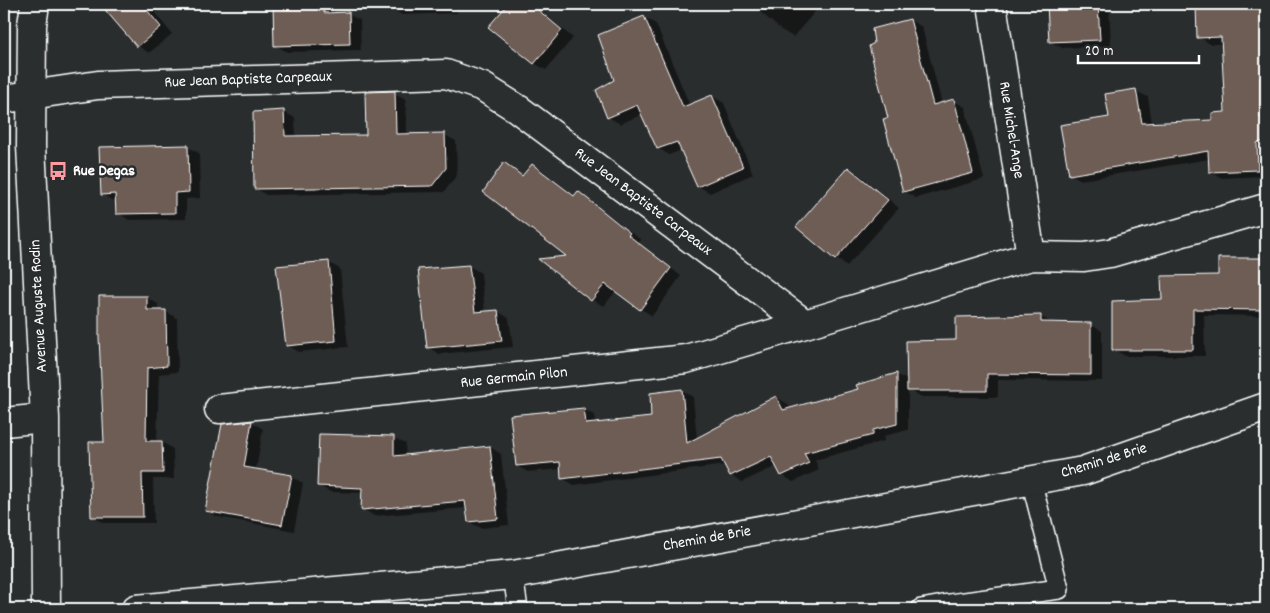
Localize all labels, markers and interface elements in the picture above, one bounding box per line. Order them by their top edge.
scale bar [1078,32,1199,64]
text: 20 m [1085,41,1113,63]
street label: Rue Jean Baptiste Carpeaux [164,66,332,94]
street label: Rue Michel-Ange [992,80,1030,180]
street label: Rue Jean Baptiste Carpeaux [569,142,717,262]
bus stop icon: Rue Degas [47,160,69,182]
place label: Rue Degas [73,160,135,183]
street label: Avenue Auguste Rodin [24,239,54,373]
street label: Rue Germain Pilon [459,361,569,395]
street label: Chemin de Brie [1058,437,1150,485]
street label: Chemin de Brie [661,520,753,558]

